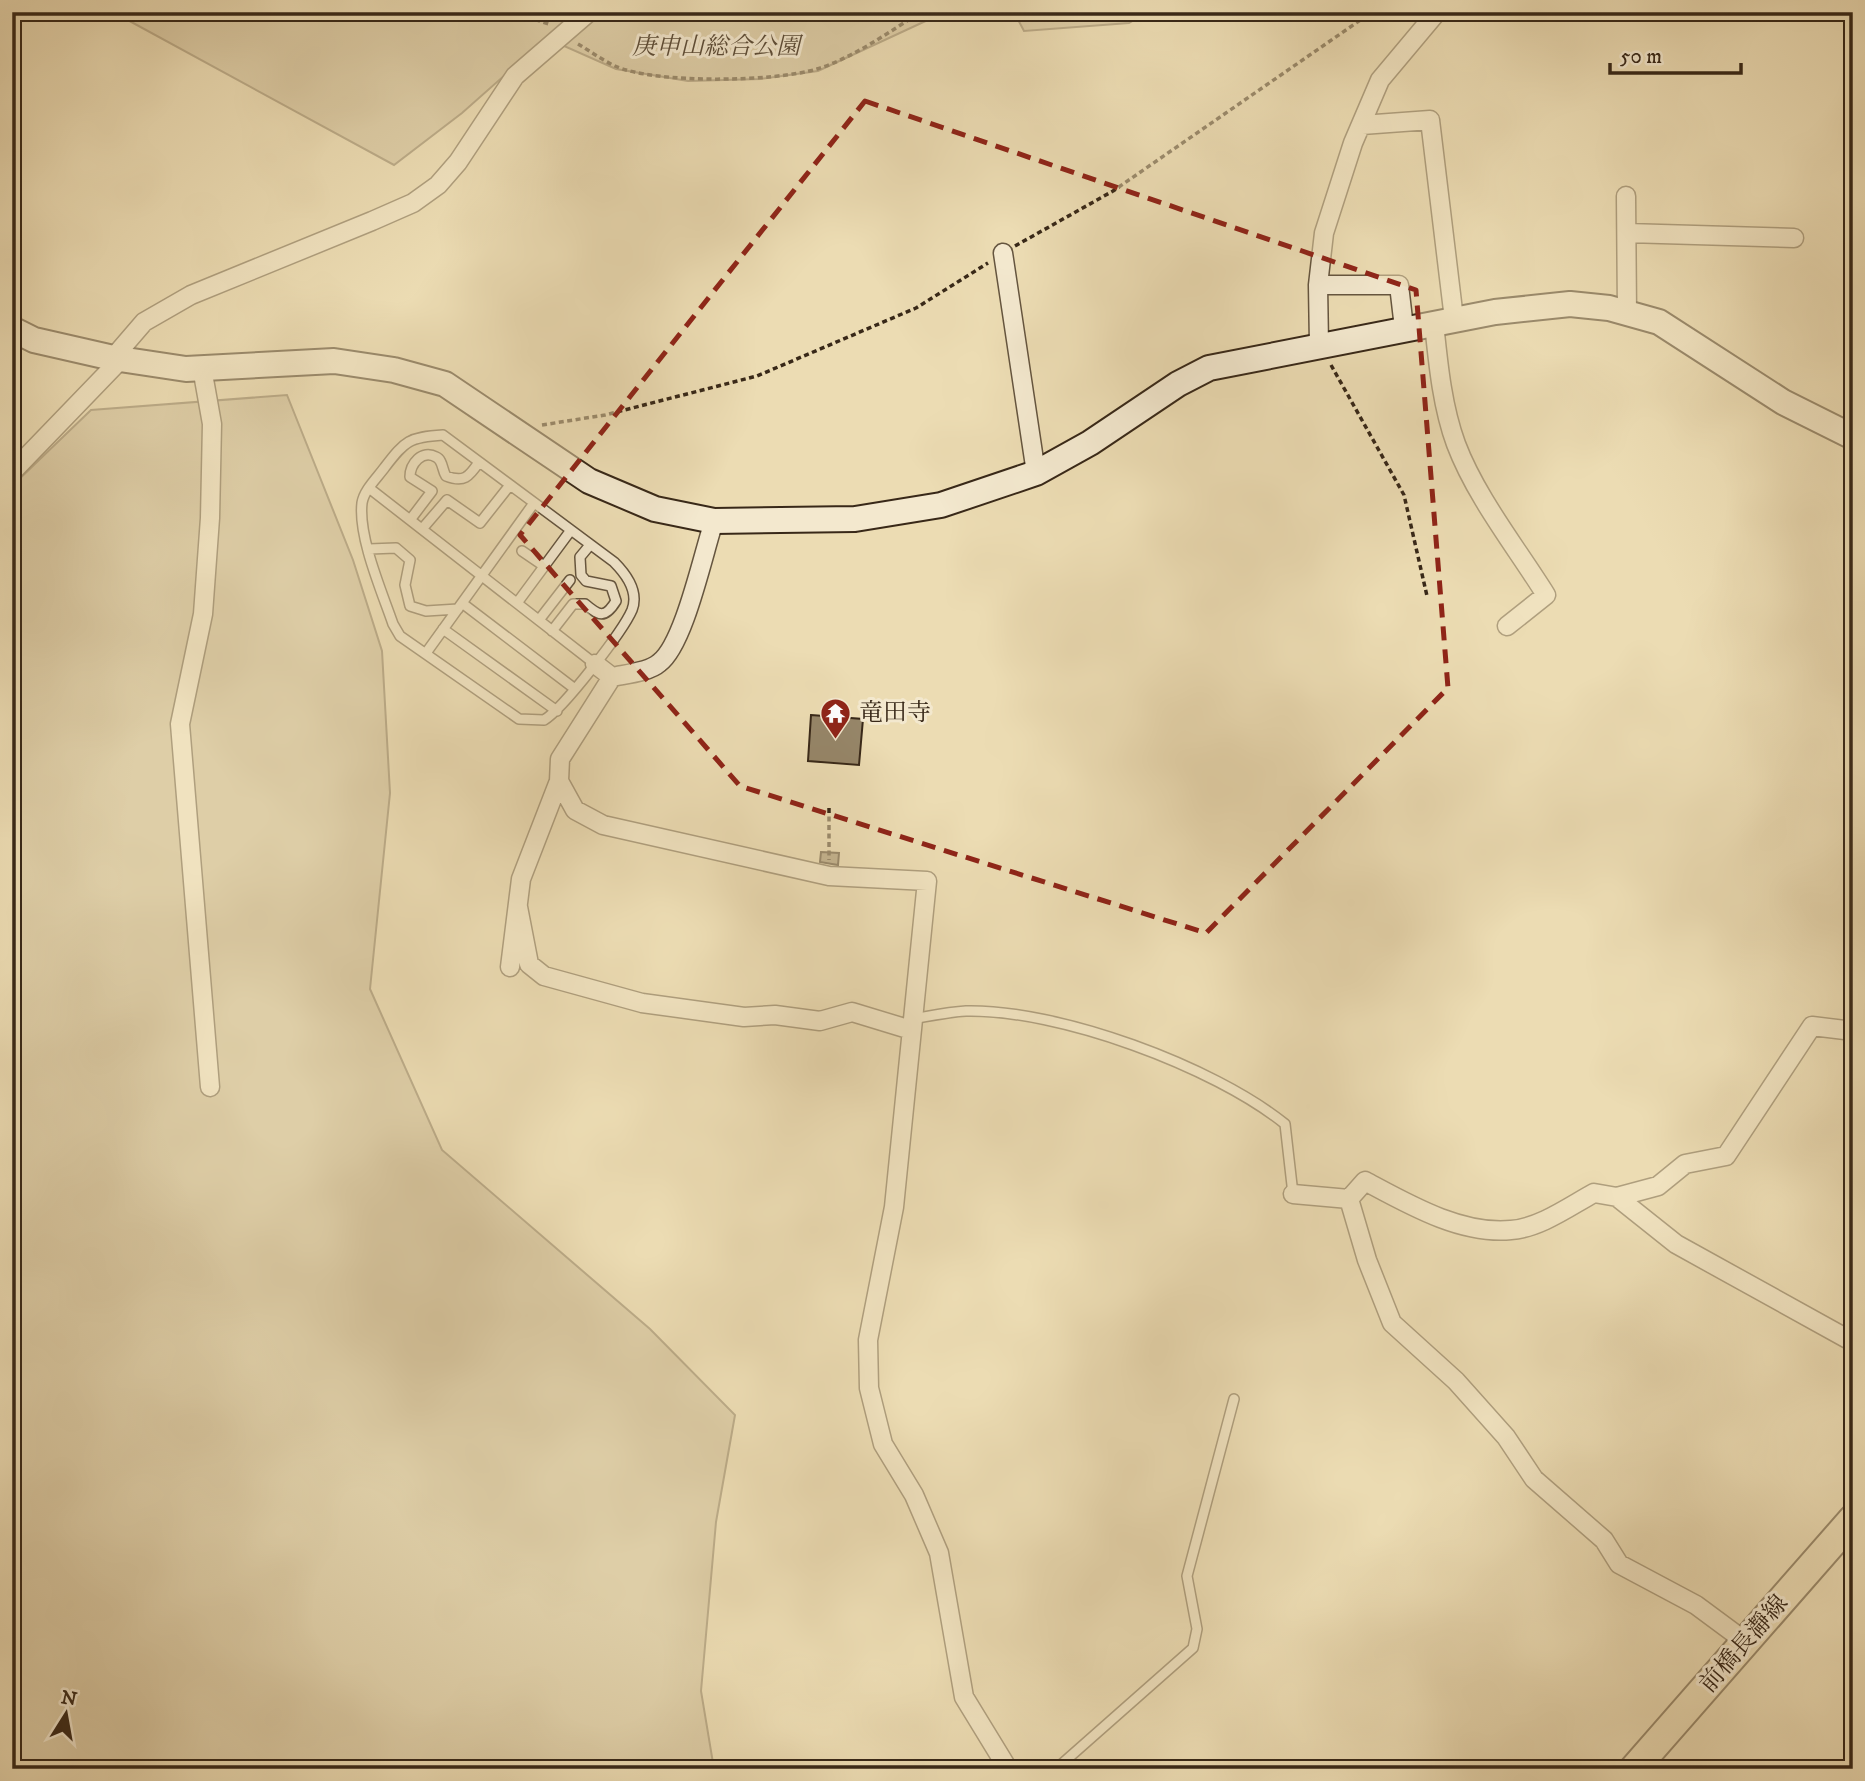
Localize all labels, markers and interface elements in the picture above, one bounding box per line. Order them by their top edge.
park label: 庚申山総合公園 [632,32,804,62]
scale bar [1610,32,1741,76]
text: 50 m [1620,44,1662,70]
temple icon: 竜田寺 [819,696,853,740]
place label: 竜田寺 [859,698,931,728]
street label: 前橋長瀞線 [1693,1589,1795,1699]
north arrow [32,1680,102,1750]
text: N [59,1686,79,1712]

